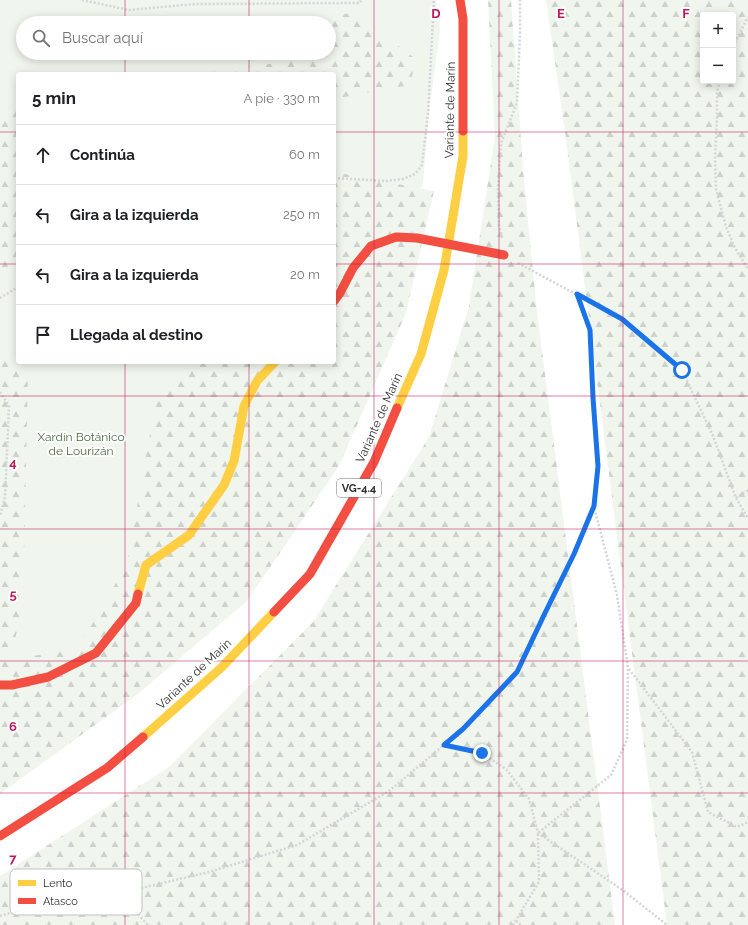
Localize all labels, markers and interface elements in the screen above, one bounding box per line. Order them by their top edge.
text: D [431,6,441,21]
text: E [557,6,565,21]
text: F [682,6,690,21]
map controls [700,12,736,84]
button: + [700,12,736,48]
search box [16,16,336,60]
icon: search [30,27,52,49]
text: Buscar aquí [62,29,143,47]
button: − [700,48,736,84]
street label: Variante de Marín [442,61,458,159]
text: 5 min [32,88,76,108]
text: A pie · 330 m [244,91,320,106]
icon: ahead [32,144,54,166]
text: Continúa [70,146,135,164]
text: 60 m [289,147,320,162]
icon: left [32,204,54,226]
text: Gira a la izquierda [70,206,199,224]
text: 250 m [283,207,320,222]
icon: left [32,264,54,286]
text: Gira a la izquierda [70,266,199,284]
text: 20 m [290,267,320,282]
icon: arrive [32,324,54,346]
text: Llegada al destino [70,326,203,344]
route start [673,361,691,379]
street label: Variante de Marín [353,371,405,465]
park label: Xardín Botánico de Lourizán [37,430,125,458]
text: 4 [9,455,17,470]
road number: VG-4.4 [337,479,381,497]
text: 5 [9,587,17,602]
street label: Variante de Marín [154,636,234,712]
text: 6 [9,719,17,734]
route end [473,744,491,762]
text: 7 [9,851,17,866]
legend [10,869,142,915]
text: Lento [43,877,73,890]
text: Atasco [43,895,78,908]

